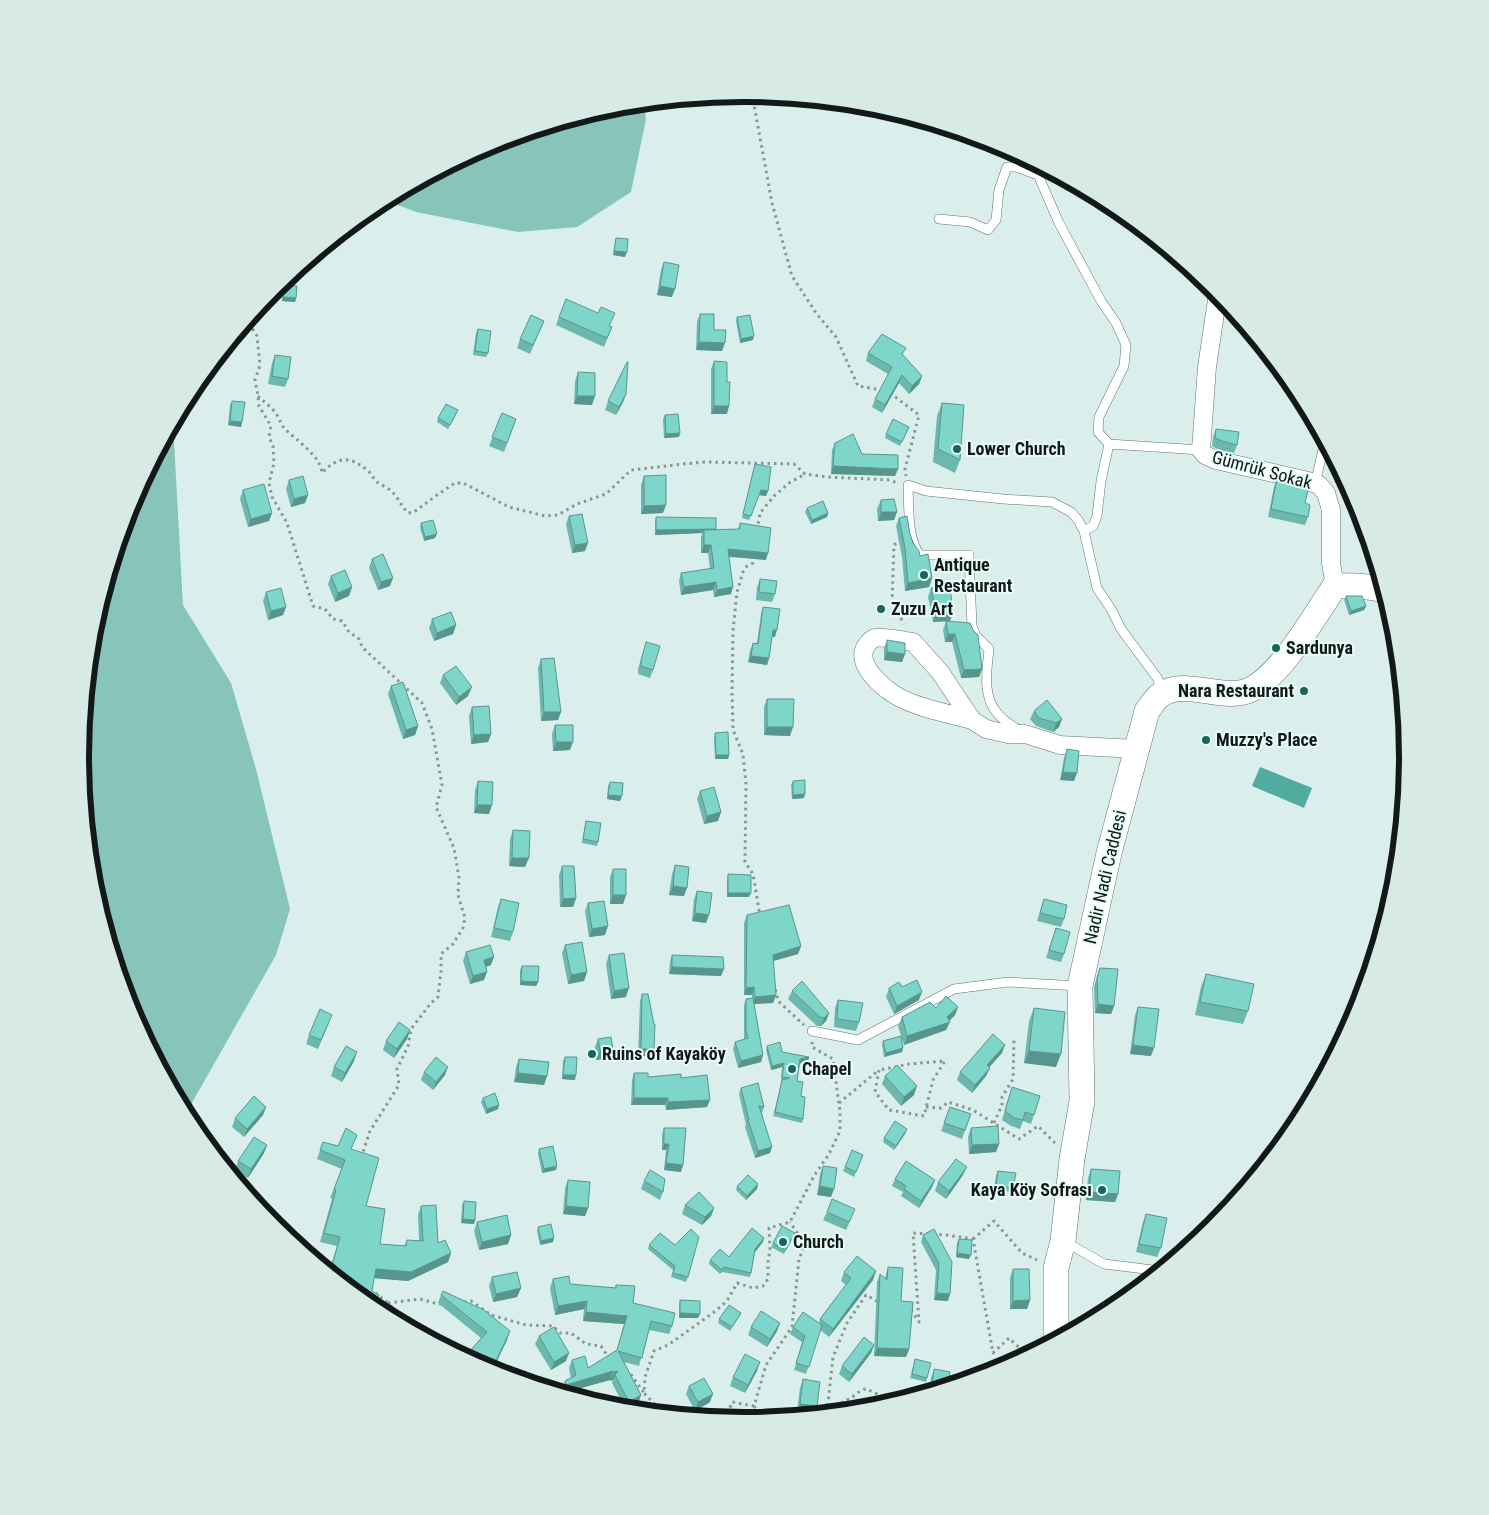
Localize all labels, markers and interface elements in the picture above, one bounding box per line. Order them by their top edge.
place label: Lower Church [967,438,1066,459]
marker: Lower Church [951,443,963,455]
street label: Gümrük Sokak [1210,446,1314,493]
place label: Antique Restaurant [934,554,1013,596]
marker: Antique Restaurant [918,569,930,581]
place label: Zuzu Art [891,598,954,619]
marker: Zuzu Art [875,603,887,615]
place label: Sardunya [1286,637,1353,658]
marker: Sardunya [1270,642,1282,654]
place label: Nara Restaurant [1178,680,1294,701]
marker: Nara Restaurant [1298,685,1310,697]
place label: Muzzy's Place [1216,729,1318,750]
marker: Muzzy's Place [1200,734,1212,746]
street label: Nadir Nadi Caddesi [1079,808,1130,946]
place label: Ruins of Kayaköy [602,1043,726,1064]
marker: Ruins of Kayaköy [586,1048,598,1060]
place label: Chapel [802,1058,852,1079]
marker: Chapel [786,1063,798,1075]
place label: Kaya Köy Sofrası [971,1179,1092,1200]
marker: Kaya Köy Sofrası [1096,1184,1108,1196]
place label: Church [793,1231,844,1252]
marker: Church [777,1236,789,1248]

